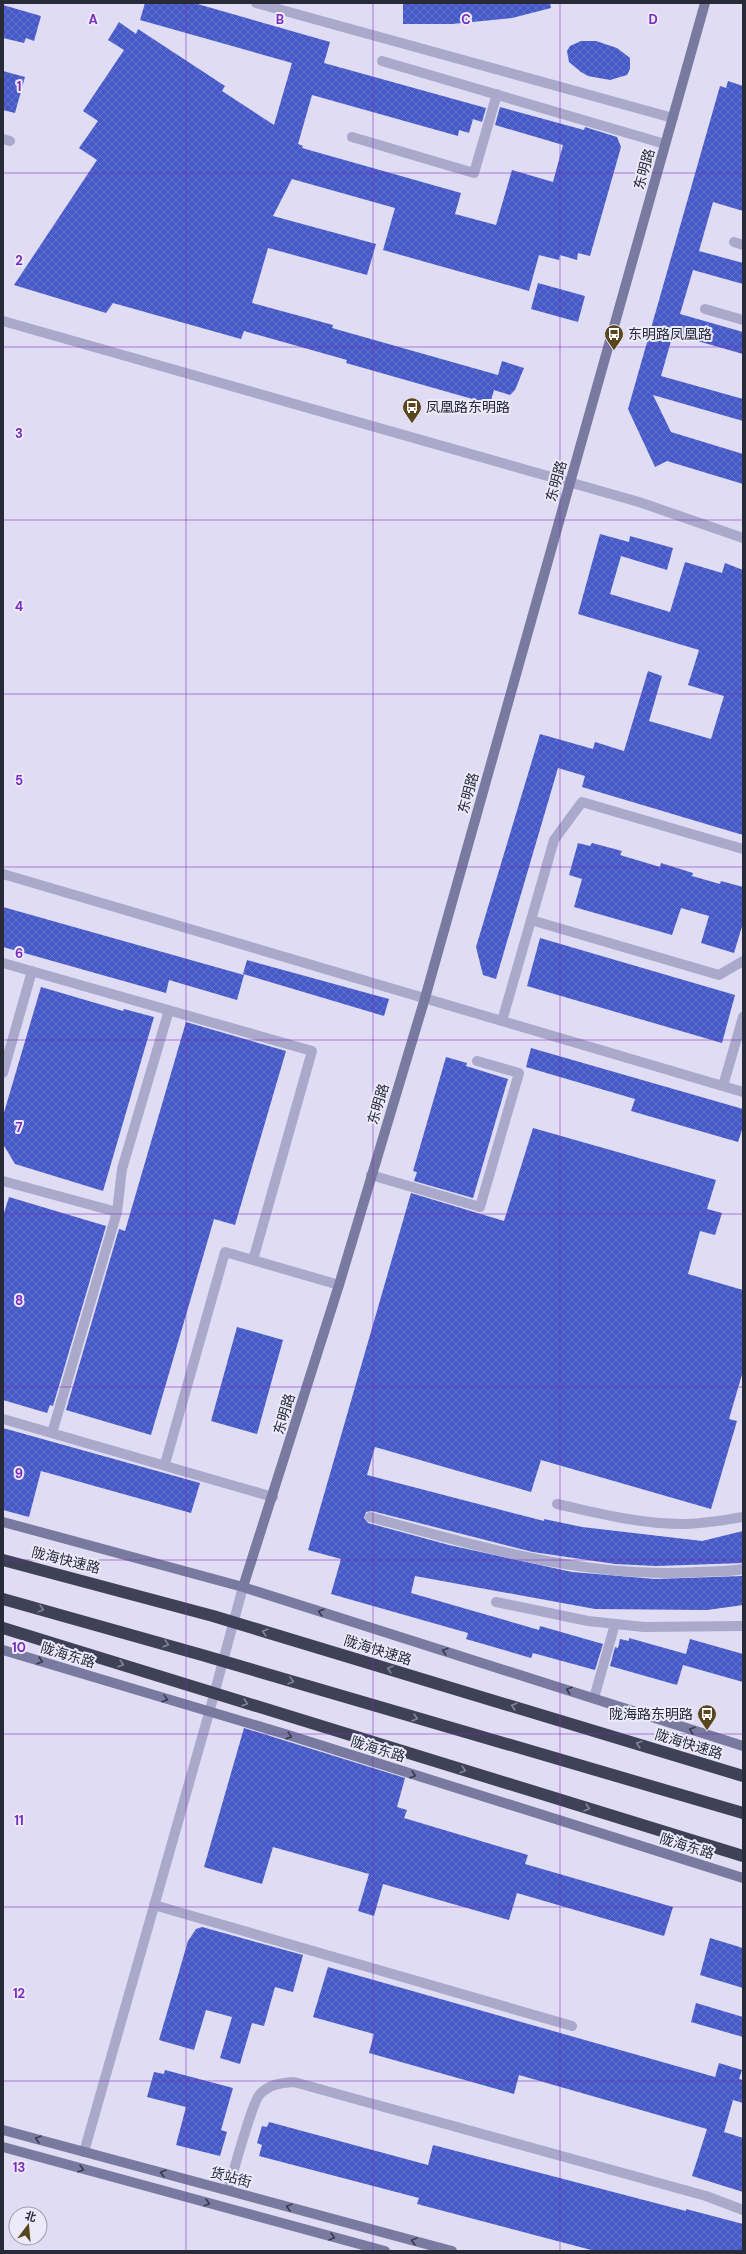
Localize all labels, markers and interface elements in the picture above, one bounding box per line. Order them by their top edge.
text: A [88,11,98,28]
text: B [276,11,284,28]
text: C [461,11,471,28]
text: D [648,11,658,28]
text: 1 [17,78,21,95]
street label: 东明路 [630,146,658,192]
text: 2 [15,252,23,269]
bus stop icon: 东明路凤凰路 [603,323,625,351]
place label: 东明路凤凰路 [628,325,712,343]
bus stop icon: 凤凰路东明路 [401,396,423,424]
place label: 凤凰路东明路 [426,398,510,416]
text: 3 [15,425,23,442]
street label: 东明路 [542,458,570,504]
text: 4 [15,598,23,615]
street label: 东明路 [454,770,482,816]
text: 5 [15,772,23,789]
text: 6 [15,945,23,962]
street label: 东明路 [363,1081,393,1127]
text: 7 [16,1119,23,1136]
text: 8 [15,1292,23,1309]
street label: 东明路 [269,1391,299,1437]
text: 9 [15,1465,23,1482]
street label: 陇海快速路 [30,1543,102,1577]
one-way arrow [37,1604,44,1613]
one-way arrow [318,1608,325,1616]
one-way arrow [262,1628,269,1637]
street label: 陇海快速路 [342,1631,414,1669]
street label: 陇海东路 [39,1638,97,1672]
text: 10 [12,1639,26,1656]
one-way arrow [162,1639,169,1648]
one-way arrow [441,1647,448,1656]
one-way arrow [37,1656,44,1665]
one-way arrow [117,1659,124,1668]
one-way arrow [387,1665,394,1674]
one-way arrow [287,1676,294,1685]
one-way arrow [565,1686,572,1695]
one-way arrow [161,1694,168,1703]
one-way arrow [241,1698,248,1707]
one-way arrow [511,1702,518,1711]
bus stop icon: 陇海路东明路 [696,1703,718,1731]
place label: 陇海路东明路 [609,1705,693,1723]
one-way arrow [411,1713,418,1722]
street label: 陇海快速路 [653,1725,725,1763]
one-way arrow [689,1726,696,1735]
one-way arrow [286,1731,293,1740]
street label: 陇海东路 [349,1732,407,1766]
one-way arrow [635,1740,642,1749]
one-way arrow [459,1765,466,1773]
one-way arrow [410,1770,417,1779]
one-way arrow [583,1803,590,1812]
text: 11 [14,1812,24,1829]
street label: 陇海东路 [658,1829,716,1863]
text: 12 [13,1985,25,2002]
one-way arrow [35,2135,42,2144]
text: 13 [13,2159,25,2176]
street label: 货站街 [208,2163,254,2191]
one-way arrow [78,2164,84,2172]
one-way arrow [160,2169,167,2178]
one-way arrow [203,2198,210,2206]
one-way arrow [286,2203,293,2212]
north arrow [8,2206,48,2246]
text: 北 [24,2208,38,2225]
one-way arrow [329,2232,335,2240]
one-way arrow [411,2237,418,2246]

